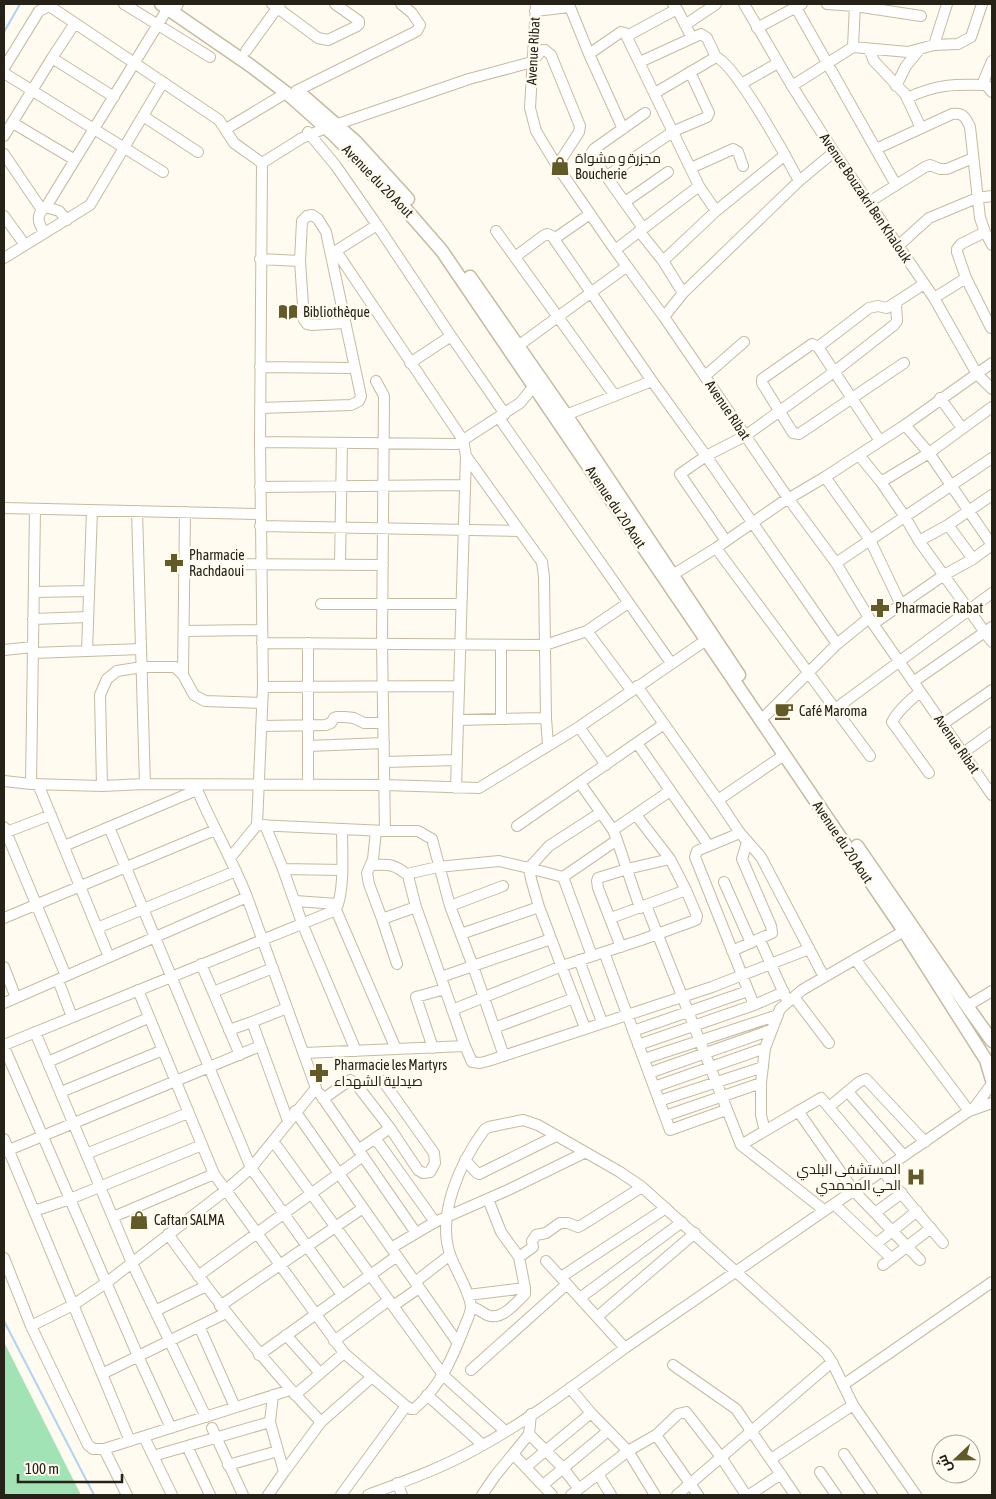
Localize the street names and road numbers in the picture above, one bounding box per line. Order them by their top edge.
street label: Avenue Ribat [523,17,543,85]
street label: Avenue Bouzakri Ben Khalouk [817,130,915,266]
street label: Avenue du 20 Aout [339,141,417,221]
street label: Avenue Ribat [702,377,754,443]
street label: Avenue du 20 Aout [583,463,649,551]
street label: Avenue Ribat [931,712,983,776]
street label: Avenue du 20 Aout [810,798,876,886]

